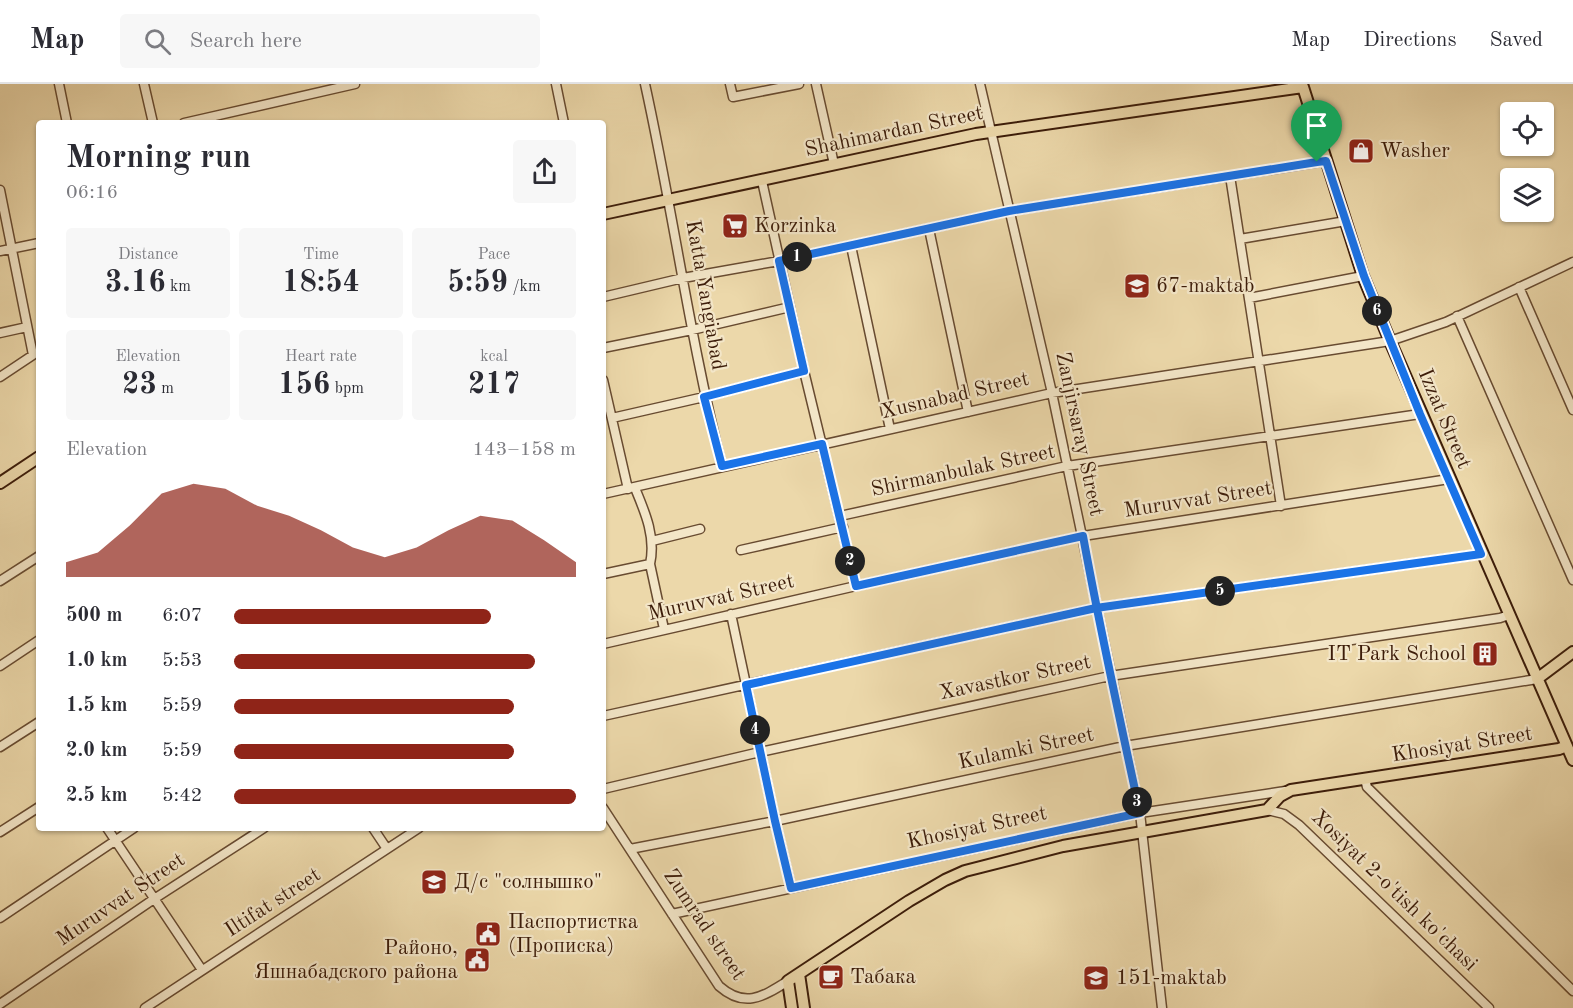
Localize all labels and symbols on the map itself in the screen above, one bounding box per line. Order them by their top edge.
pin [1291,100,1342,162]
street label: Shahimardan Street [803,103,985,161]
shop icon: Washer [1346,136,1376,166]
place label: Washer [1380,141,1450,162]
supermarket icon: Korzinka [720,211,750,241]
place label: Korzinka [754,216,836,237]
street label: Katta Yangiabad [681,218,729,372]
pin: 1 [782,242,812,272]
school or university icon: 67-maktab [1122,271,1152,301]
place label: 67-maktab [1156,276,1255,297]
pin: 6 [1362,296,1392,326]
street label: Zanjirsaray Street [1051,350,1107,518]
street label: Izzat Street [1414,366,1474,472]
street label: Xusnabad Street [879,369,1031,423]
street label: Shirmanbulak Street [869,441,1057,501]
street label: Muruvvat Street [1123,478,1273,522]
pin: 2 [835,546,865,576]
street label: Muruvvat Street [646,571,796,625]
pin: 5 [1205,576,1235,606]
building icon: IT Park School [1470,639,1500,669]
place label: IT Park School [1328,644,1466,665]
street label: Xavastkor Street [937,652,1093,704]
pin: 4 [740,715,770,745]
street label: Kulamki Street [956,724,1096,774]
street label: Khosiyat Street [1390,724,1534,766]
pin: 3 [1122,787,1152,817]
street label: Khosiyat Street [905,803,1049,853]
street label: Xosiyat 2-o'tish ko'chasi [1307,807,1481,975]
street label: Muruvvat Street [53,849,189,951]
street label: Iltifаt street [221,864,325,942]
street label: Zumrad street [659,866,749,984]
school or university icon: Д/с "солнышко" [419,867,449,897]
place label: Д/с "солнышко" [454,872,602,893]
place label: Паспортистка (Прописка) [508,912,638,957]
public building icon: Паспортистка (Прописка) [473,919,503,949]
place label: Районо, Яшнабадского района [254,938,458,983]
public building icon: Районо, Яшнабадского района [462,945,492,975]
cafe icon: Табака [816,962,846,992]
school or university icon: 151-maktab [1081,963,1111,993]
place label: Табака [850,967,916,988]
place label: 151-maktab [1116,968,1227,989]

